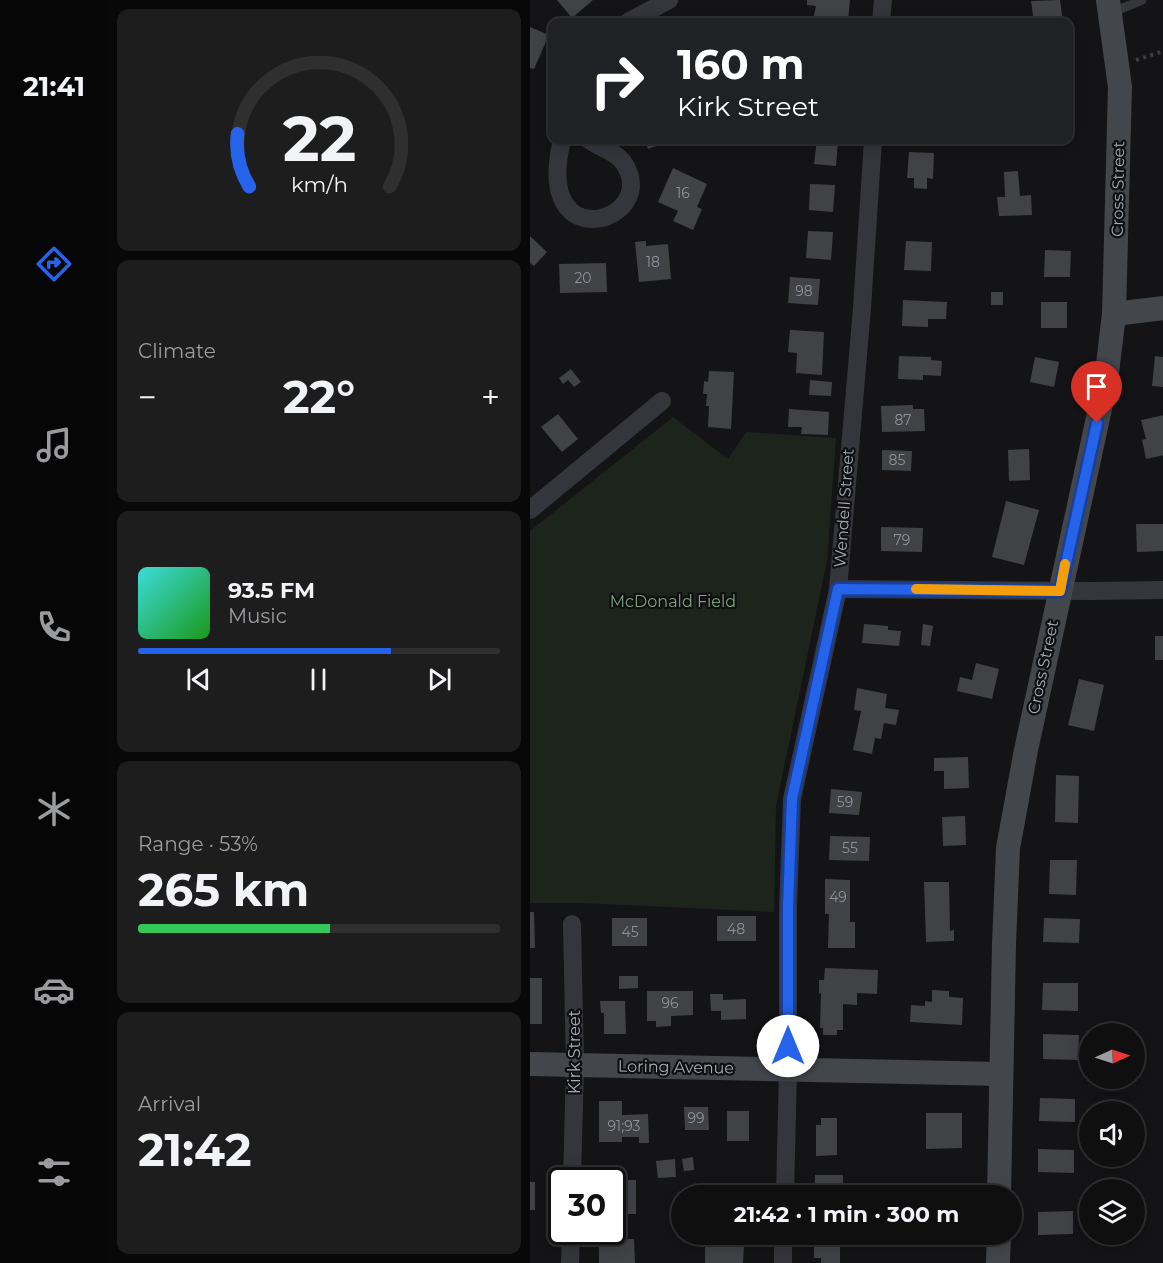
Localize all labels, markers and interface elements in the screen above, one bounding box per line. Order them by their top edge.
text: 160 m [677,38,805,90]
icon: right [578,42,656,120]
text: 21:41 [23,70,85,103]
text: Kirk Street [677,90,819,123]
text: 22 [282,101,356,177]
street label: Cross Street [1108,140,1128,237]
text: km/h [290,171,348,197]
house number: 16 [676,184,690,202]
icon: directions [33,243,75,285]
house number: 18 [646,253,660,271]
house number: 20 [574,269,592,287]
house number: 98 [795,282,813,300]
text: Climate [138,339,216,363]
pin [1071,361,1122,423]
text: 22° [283,369,355,424]
icon: arrive [1080,370,1113,403]
text: − [138,377,157,417]
text: + [481,377,500,417]
house number: 87 [894,411,912,429]
icon: music [33,424,75,466]
street label: Wendell Street [830,447,858,568]
house number: 85 [889,451,906,469]
house number: 79 [894,531,910,549]
text: 93.5 FM [228,577,315,604]
park label: McDonald Field [610,592,736,611]
text: Music [228,604,287,628]
icon: phone [33,606,75,648]
street label: Cross Street [1024,618,1062,716]
icon: previous [182,663,215,696]
icon: pause [302,663,335,696]
icon: next [423,663,456,696]
icon: climate [33,788,75,830]
house number: 59 [837,793,853,811]
text: Range · 53% [138,832,258,856]
house number: 55 [842,839,858,857]
text: 265 km [138,862,309,917]
house number: 49 [829,888,847,906]
house number: 48 [727,920,745,938]
house number: 45 [621,923,639,941]
icon: car [33,969,75,1011]
house number: 96 [661,994,679,1012]
street label: Kirk Street [565,1009,584,1094]
position arrow [756,1014,820,1078]
north arrow [1079,1023,1145,1089]
map controls [1079,1023,1145,1245]
street label: Loring Avenue [618,1056,734,1078]
text: Arrival [138,1092,201,1116]
button: sound [1079,1101,1145,1167]
house number: 99 [687,1109,705,1127]
house number: 91;93 [608,1117,641,1135]
text: 21:42 [138,1122,252,1177]
icon: filters [33,1151,75,1193]
speed limit sign: 30 [548,1167,626,1245]
button: layers [1079,1179,1145,1245]
text: 21:42 · 1 min · 300 m [734,1201,959,1228]

